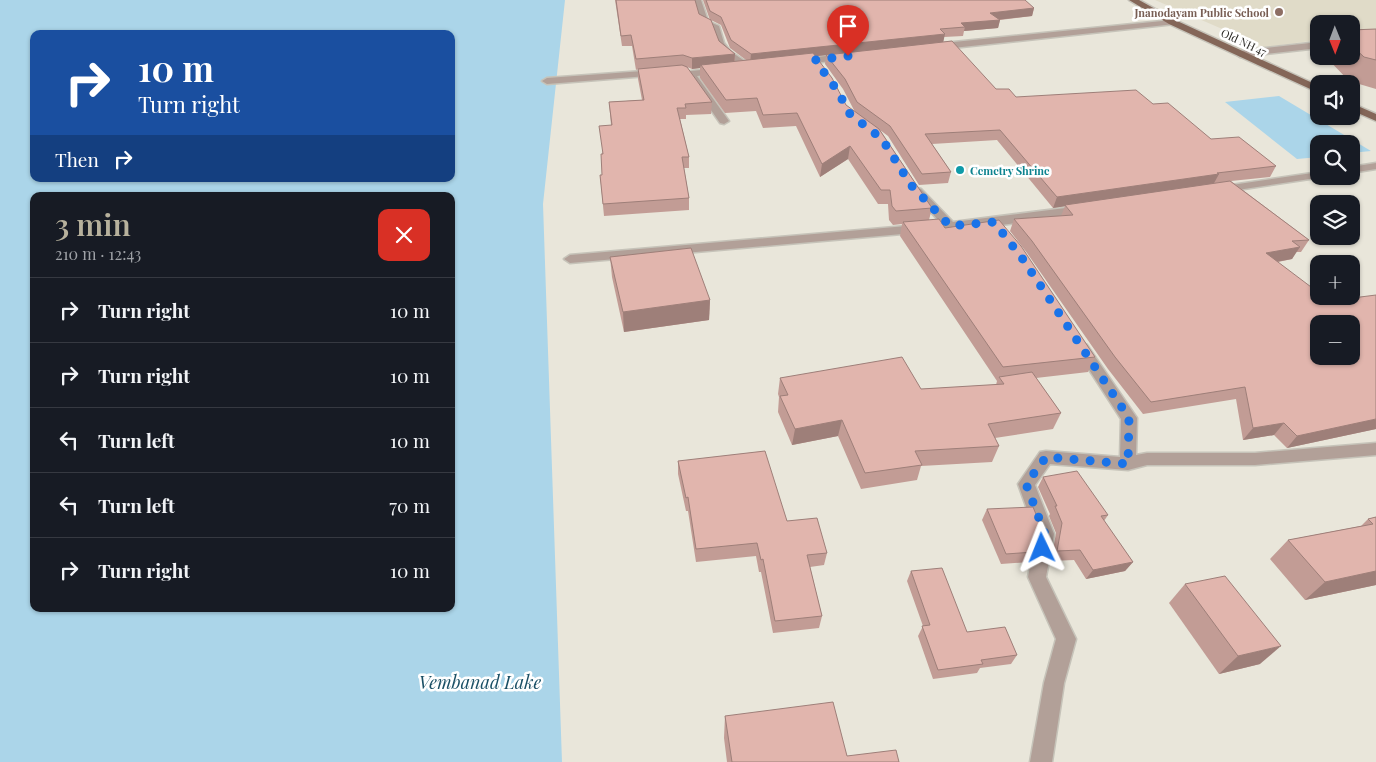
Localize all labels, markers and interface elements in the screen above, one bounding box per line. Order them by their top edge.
pin [827,5,869,56]
place label: Jnanodayam Public School [1133,5,1270,20]
marker: Jnanodayam Public School [1273,6,1285,18]
icon: arrive [834,12,862,40]
north arrow [1310,15,1360,65]
map controls [1310,15,1360,365]
street label: Old NH 47 [1219,25,1270,59]
text: 10 m [138,44,214,91]
icon: right [55,50,120,115]
button: sound [1310,75,1360,125]
text: Turn right [138,89,240,119]
button: search [1310,135,1360,185]
icon: right [109,145,137,173]
text: Then [55,146,99,172]
place label: Cemetry Shrine [970,163,1050,178]
marker: Cemetry Shrine [954,164,966,176]
button: layers [1310,195,1360,245]
text: 3 min [55,204,131,244]
button: close [378,209,430,261]
text: 210 m · 12:43 [55,243,141,264]
button: + [1310,255,1360,305]
icon: right [55,296,83,324]
text: Turn right [98,297,190,323]
text: 10 m [390,297,430,323]
button: − [1310,315,1360,365]
icon: right [55,361,83,389]
text: Turn right [98,362,190,388]
text: 10 m [390,362,430,388]
icon: left [55,426,83,454]
text: Turn left [98,427,175,453]
text: 10 m [390,427,430,453]
icon: left [55,491,83,519]
text: Turn left [98,492,175,518]
text: 70 m [389,492,430,518]
position arrow [1015,521,1067,573]
icon: right [55,556,83,584]
text: Turn right [98,557,190,583]
text: 10 m [390,557,430,583]
water label: Vembanad Lake [419,670,541,694]

